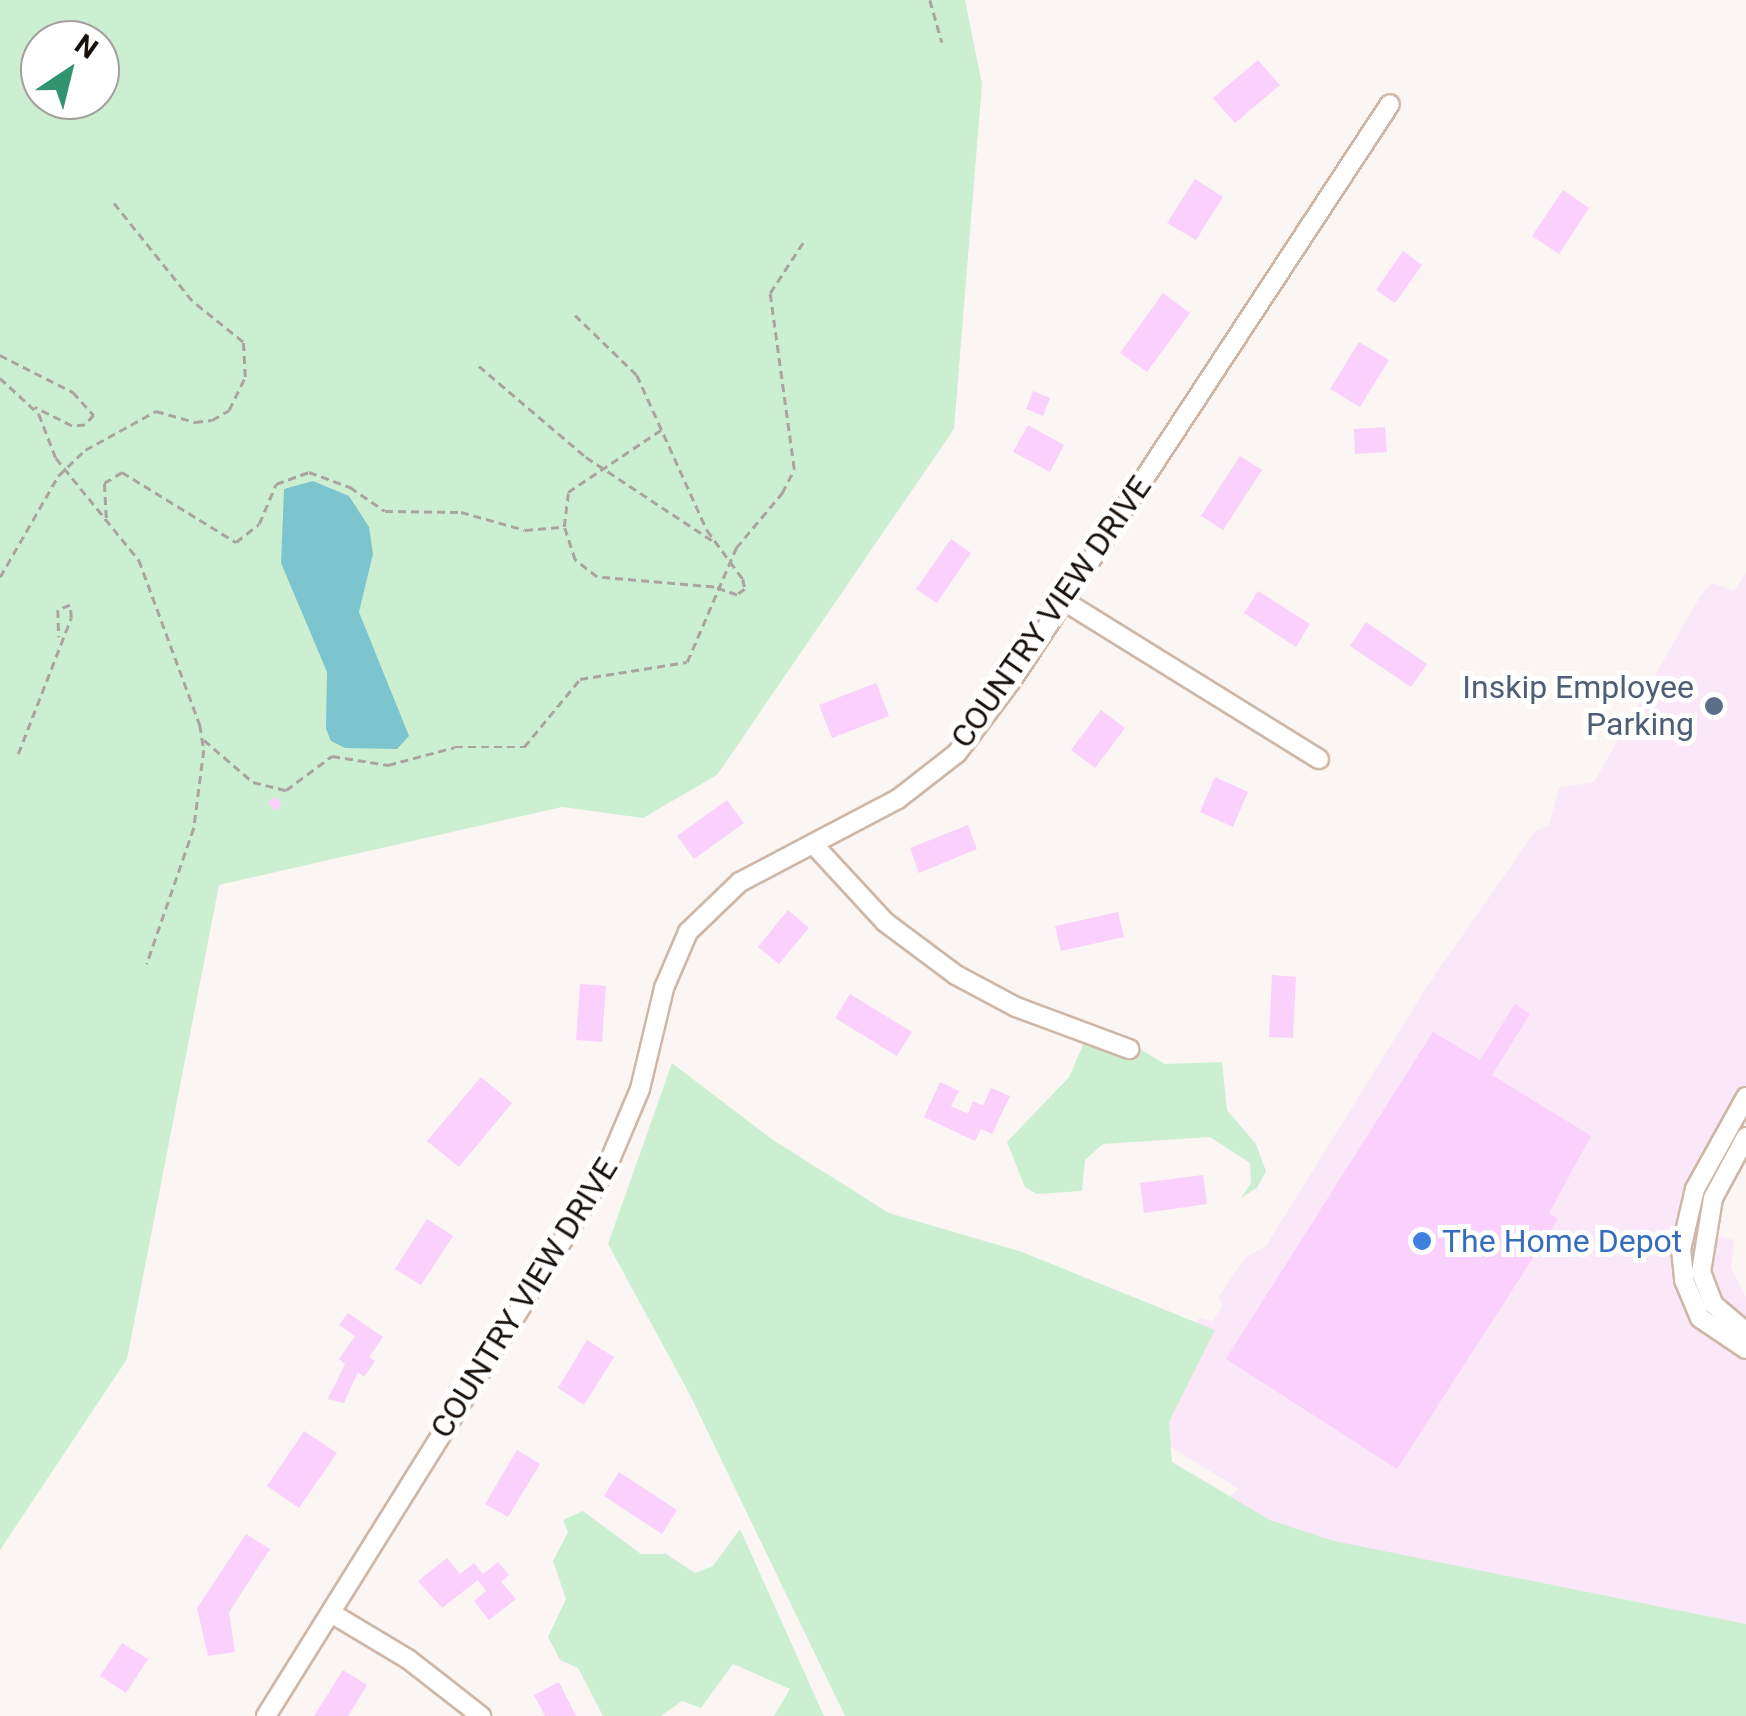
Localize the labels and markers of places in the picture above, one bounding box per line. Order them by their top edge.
place label: Inskip Employee Parking [1462,669,1694,744]
marker: Inskip Employee Parking [1703,695,1725,717]
place label: The Home Depot [1442,1222,1682,1260]
marker: The Home Depot [1411,1230,1433,1252]

